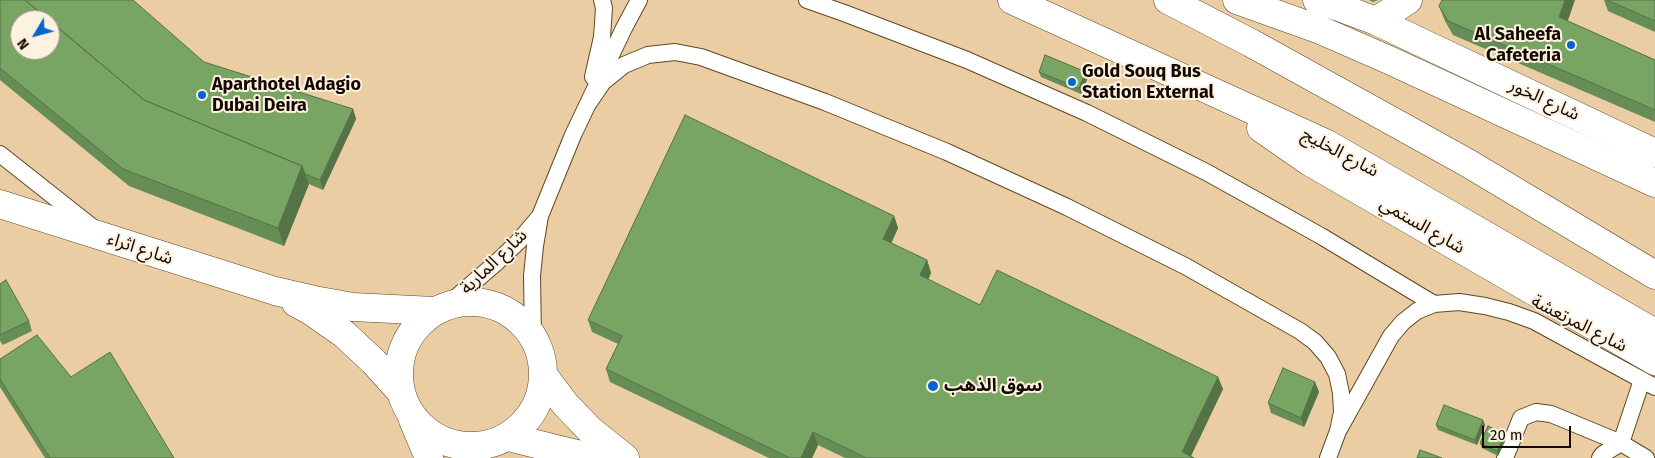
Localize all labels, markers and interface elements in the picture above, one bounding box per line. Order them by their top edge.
north arrow [10,10,60,60]
place label: Al Saheefa Cafeteria [1475,24,1561,66]
text: N [14,35,33,53]
marker: Al Saheefa Cafeteria [1565,39,1577,51]
place label: Gold Souq Bus Station External [1082,61,1214,104]
place label: Aparthotel Adagio Dubai Deira [212,74,361,116]
street label: شارع الخور [1505,74,1583,126]
marker: Gold Souq Bus Station External [1066,76,1078,88]
marker: Aparthotel Adagio Dubai Deira [196,89,208,101]
street label: شارع الخليج [1298,124,1382,182]
street label: شارع الستمي [1376,193,1468,259]
street label: شارع المارية [456,225,532,299]
street label: شارع اثراء [104,228,176,270]
street label: شارع المرتعشة [1527,291,1631,357]
place label: سوق الذهب [944,375,1042,397]
marker: سوق الذهب [926,379,940,393]
scale bar [1485,416,1574,448]
text: 20 m [1490,426,1523,444]

